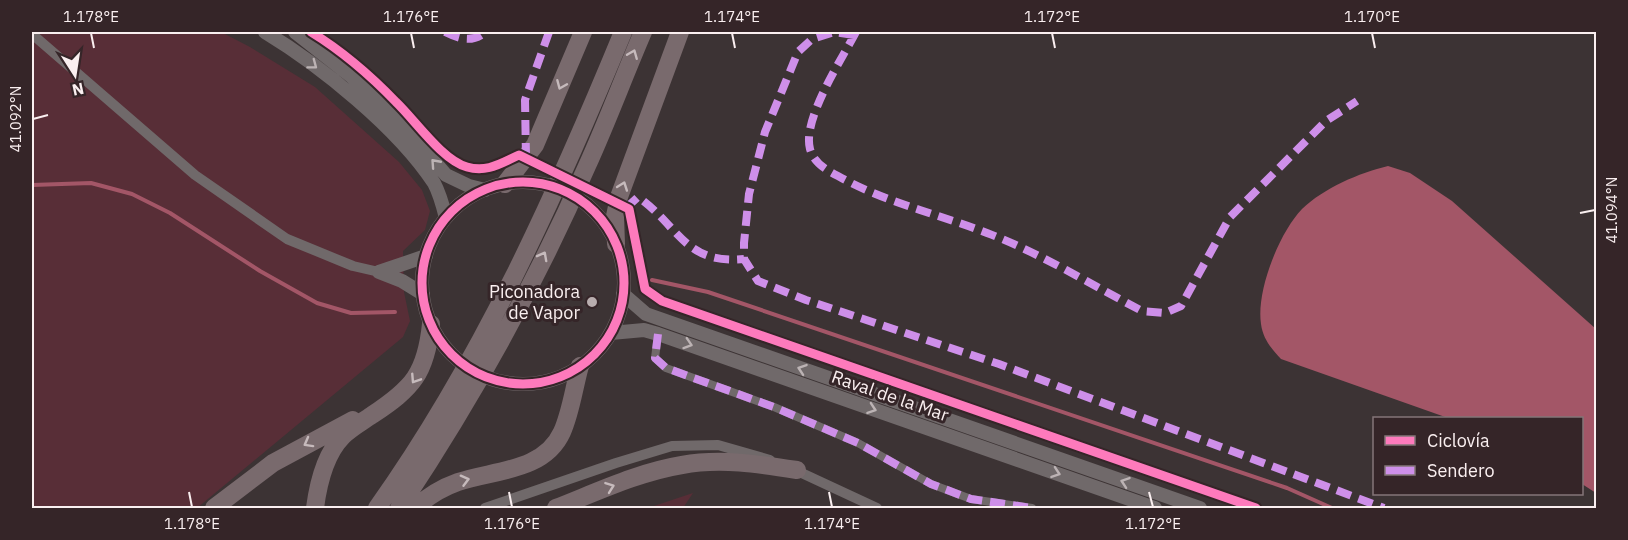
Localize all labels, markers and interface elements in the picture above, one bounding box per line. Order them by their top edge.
text: 1.178°E [63,7,119,26]
text: 1.176°E [383,7,439,26]
text: 1.174°E [704,7,760,26]
text: 1.172°E [1024,7,1080,26]
text: 1.170°E [1344,7,1400,26]
north arrow [45,45,105,105]
one-way arrow [626,50,638,61]
one-way arrow [306,57,317,68]
text: N [70,79,86,101]
one-way arrow [556,79,568,90]
text: 41.092°N [6,86,25,152]
one-way arrow [431,159,442,170]
text: 41.094°N [1602,177,1621,243]
one-way arrow [615,181,628,192]
one-way arrow [536,251,548,262]
place label: Piconadora de Vapor [489,280,580,324]
marker: Piconadora de Vapor [585,295,599,309]
one-way arrow [682,337,693,350]
one-way arrow [797,363,808,376]
street label: Raval de la Mar [829,365,952,426]
one-way arrow [411,372,422,383]
one-way arrow [866,402,877,415]
legend [1373,417,1583,495]
text: Ciclovía [1427,429,1490,452]
one-way arrow [303,436,314,447]
text: Sendero [1427,459,1494,482]
one-way arrow [1050,466,1061,478]
one-way arrow [460,475,470,488]
one-way arrow [1120,477,1130,490]
one-way arrow [604,482,615,494]
text: 1.178°E [164,514,220,533]
text: 1.176°E [484,514,540,533]
text: 1.174°E [804,514,860,533]
text: 1.172°E [1125,514,1181,533]

